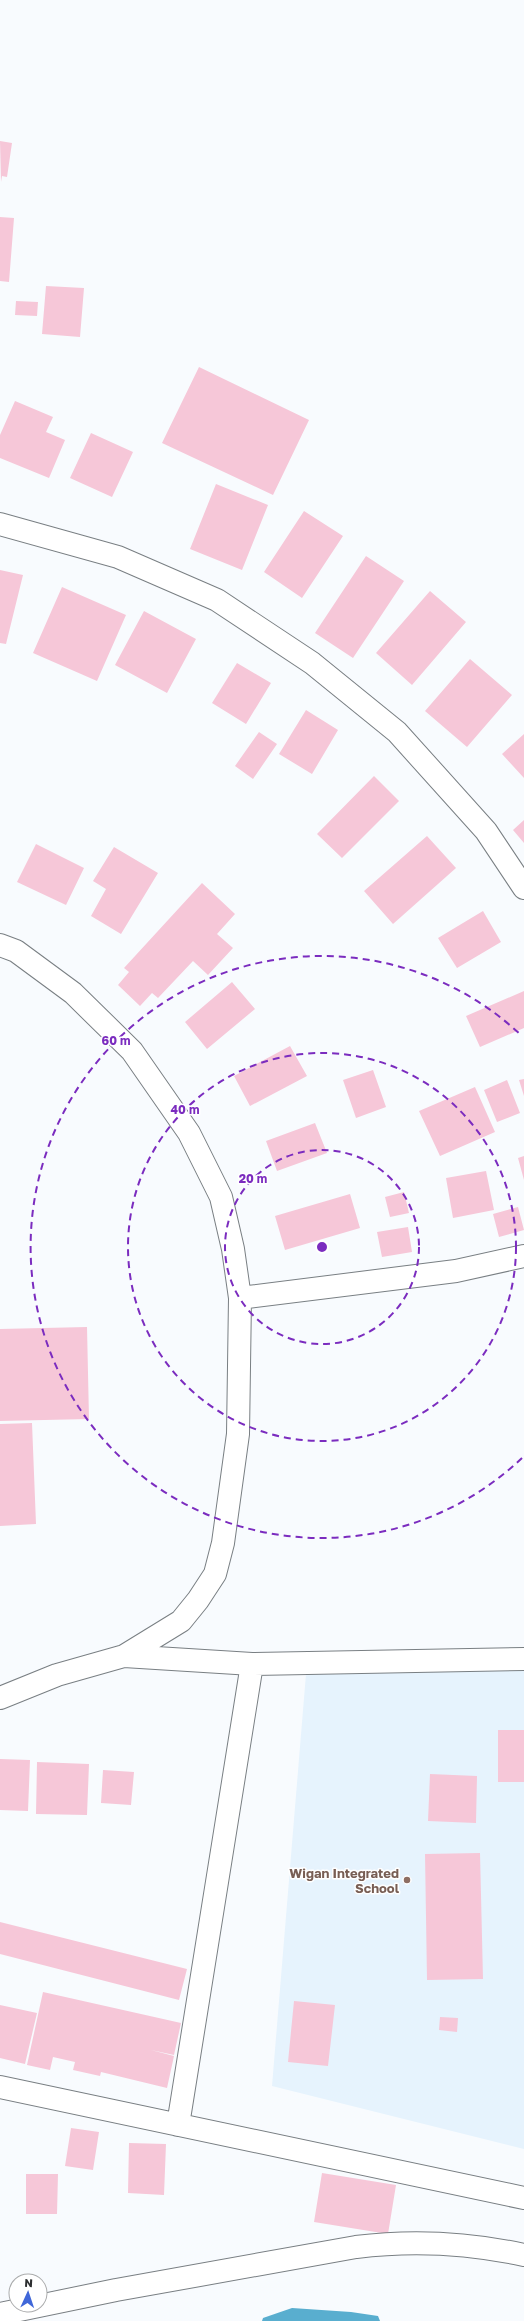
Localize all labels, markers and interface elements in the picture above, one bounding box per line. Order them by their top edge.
text: 60 m [102,1033,130,1048]
text: 40 m [171,1102,199,1117]
text: 20 m [239,1171,267,1186]
centre of rings [315,1240,329,1254]
place label: Wigan Integrated School [289,1865,400,1896]
marker: Wigan Integrated School [402,1875,412,1885]
north arrow [8,2273,48,2313]
text: N [24,2276,33,2289]

